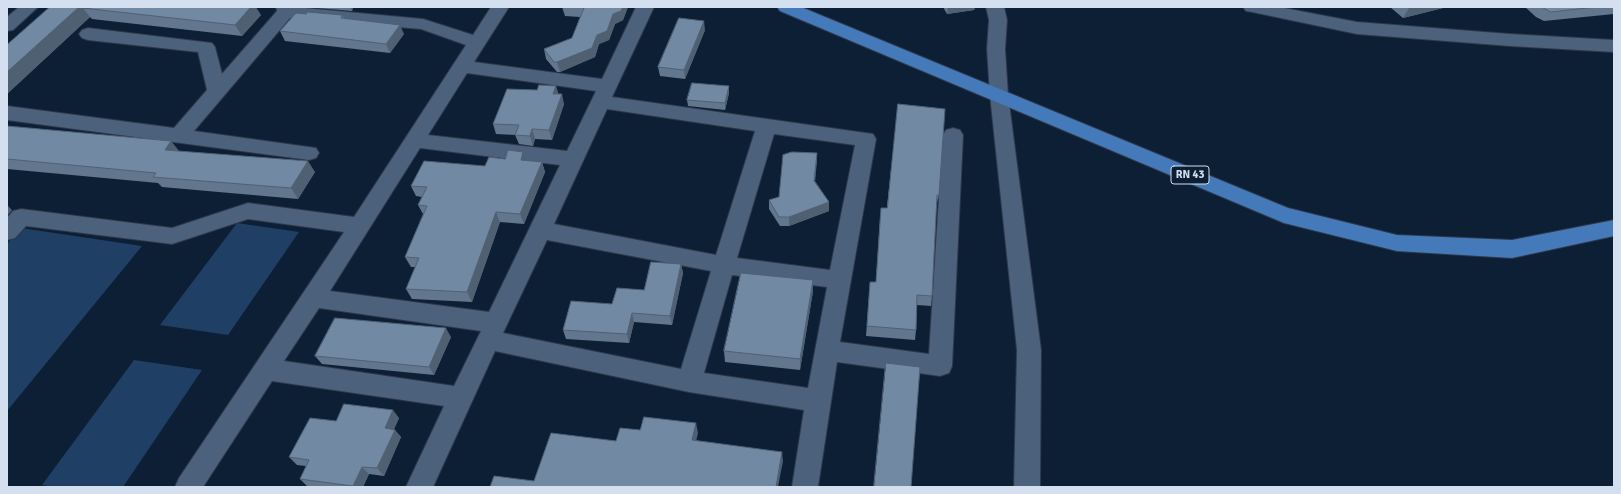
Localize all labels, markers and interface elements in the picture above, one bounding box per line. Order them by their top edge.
road number: RN 43 [1171,166,1209,184]

